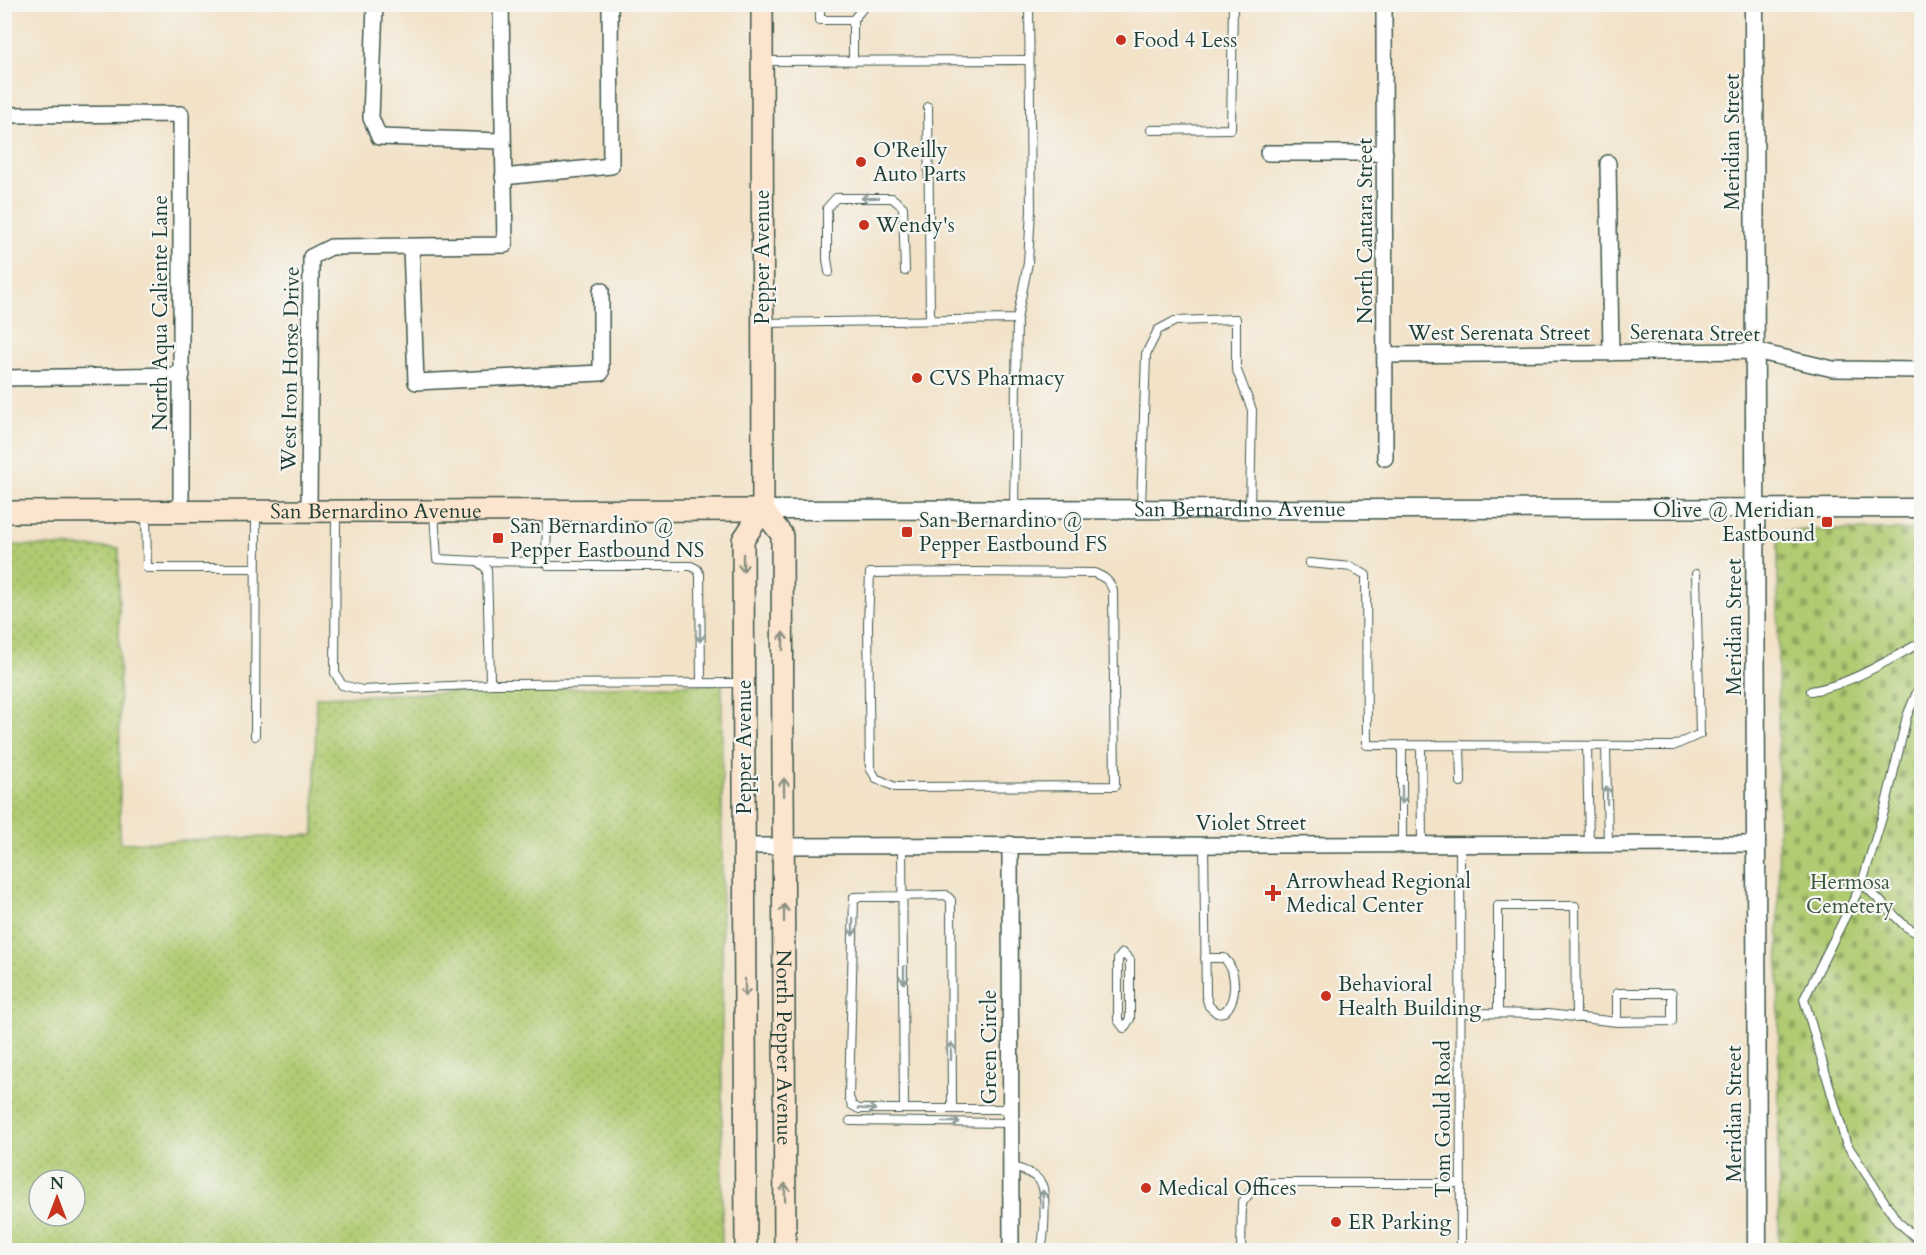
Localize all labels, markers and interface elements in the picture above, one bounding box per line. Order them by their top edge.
place label: Food 4 Less [1133,26,1237,55]
marker: Food 4 Less [1114,33,1128,47]
street label: Meridian Street [1718,73,1747,211]
place label: O'Reilly Auto Parts [873,136,966,189]
street label: North Cantara Street [1351,137,1380,324]
marker: O'Reilly Auto Parts [854,155,868,169]
street label: Pepper Avenue [748,189,777,325]
one-way arrow [861,192,881,204]
street label: North Aqua Caliente Lane [146,195,175,431]
place label: Wendy's [875,211,955,240]
marker: Wendy's [857,218,871,232]
street label: West Iron Horse Drive [274,266,307,473]
street label: Serenata Street [1630,318,1761,349]
street label: West Serenata Street [1407,319,1590,348]
place label: CVS Pharmacy [929,364,1065,393]
marker: CVS Pharmacy [910,371,924,385]
street label: San Bernardino Avenue [1134,495,1346,524]
place label: Olive @ Meridian Eastbound [1653,496,1815,549]
street label: San Bernardino Avenue [270,497,482,526]
place label: San Bernardino @ Pepper Eastbound FS [919,506,1107,559]
place label: San Bernardino @ Pepper Eastbound NS [510,512,704,565]
marker: Olive @ Meridian Eastbound [1820,515,1834,529]
marker: San Bernardino @ Pepper Eastbound FS [900,525,914,539]
marker: San Bernardino @ Pepper Eastbound NS [491,531,505,545]
one-way arrow [737,552,749,572]
street label: Meridian Street [1720,558,1749,696]
one-way arrow [694,623,706,643]
one-way arrow [777,632,789,652]
street label: Pepper Avenue [730,679,759,815]
one-way arrow [778,777,790,797]
one-way arrow [1396,784,1408,804]
one-way arrow [1601,785,1613,805]
street label: Violet Street [1196,809,1307,838]
place label: Arrowhead Regional Medical Center [1286,867,1471,920]
park label: Hermosa Cemetery [1806,868,1894,921]
marker: Arrowhead Regional Medical Center [1264,884,1282,902]
one-way arrow [778,904,790,924]
one-way arrow [847,916,858,936]
street label: North Pepper Avenue [769,949,799,1146]
one-way arrow [898,964,910,984]
place label: Behavioral Health Building [1338,970,1481,1023]
one-way arrow [739,978,751,998]
street label: Green Circle [975,989,1004,1105]
marker: Behavioral Health Building [1319,989,1333,1003]
street label: Tom Gould Road [1429,1040,1458,1198]
one-way arrow [945,1041,957,1061]
street label: Meridian Street [1720,1045,1749,1183]
one-way arrow [857,1103,876,1114]
one-way arrow [940,1117,960,1128]
north arrow [27,1168,87,1228]
text: N [50,1173,64,1195]
place label: Medical Offices [1158,1174,1296,1203]
marker: Medical Offices [1139,1181,1153,1195]
one-way arrow [779,1183,791,1203]
one-way arrow [1037,1190,1049,1210]
place label: ER Parking [1348,1208,1451,1237]
marker: ER Parking [1329,1215,1343,1229]

